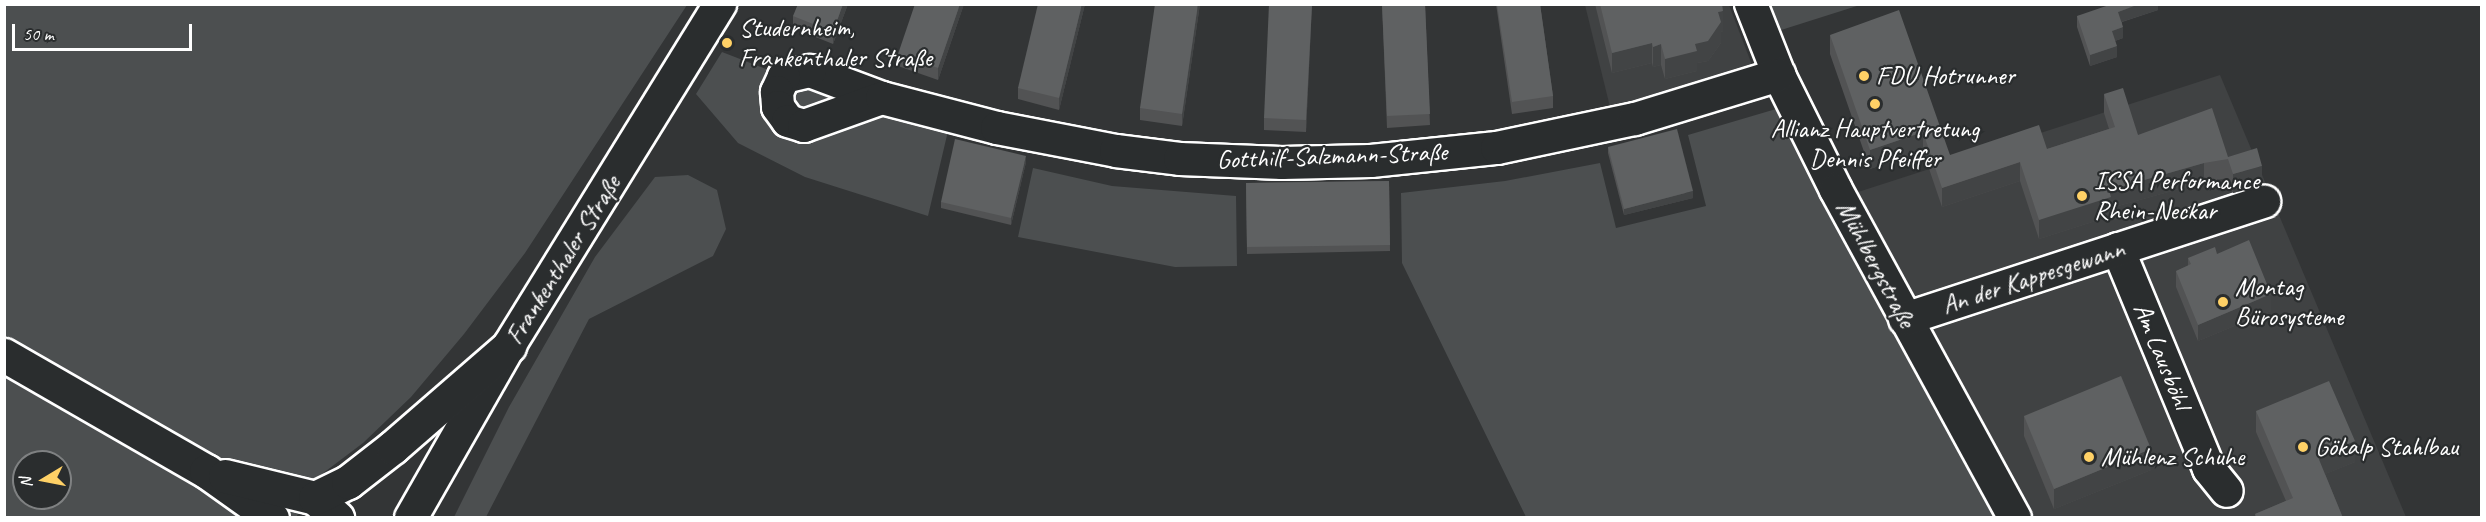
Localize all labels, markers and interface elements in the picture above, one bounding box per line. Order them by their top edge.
scale bar [15,12,195,50]
place label: Studernheim, Frankenthaler Straße [739,12,933,74]
text: 50 m [23,23,54,45]
marker: Studernheim, Frankenthaler Straße [720,36,734,50]
place label: FDU Hotrunner [1876,60,2015,92]
marker: FDU Hotrunner [1857,69,1871,83]
marker: Allianz Hauptvertretung Dennis Pfeiffer [1868,97,1882,111]
place label: Allianz Hauptvertretung Dennis Pfeiffer [1770,113,1980,174]
street label: Gotthilf-Salzmann-Straße [1216,136,1448,176]
place label: ISSA Performance Rhein-Neckar [2094,165,2259,226]
street label: Frankenthaler Straße [498,169,628,351]
marker: ISSA Performance Rhein-Neckar [2075,189,2089,203]
street label: Mühlbergstraße [1830,195,1922,333]
street label: An der Kappesgewann [1937,233,2129,321]
place label: Montag Bürosysteme [2235,271,2343,332]
marker: Montag Bürosysteme [2216,295,2230,309]
street label: Am Lausböhl [2127,298,2197,414]
place label: Gökalp Stahlbau [2315,431,2459,463]
marker: Gökalp Stahlbau [2296,440,2310,454]
place label: Mühlenz Schuhe [2101,441,2243,473]
north arrow [12,450,72,510]
marker: Mühlenz Schuhe [2082,450,2096,464]
text: N [16,476,37,489]

